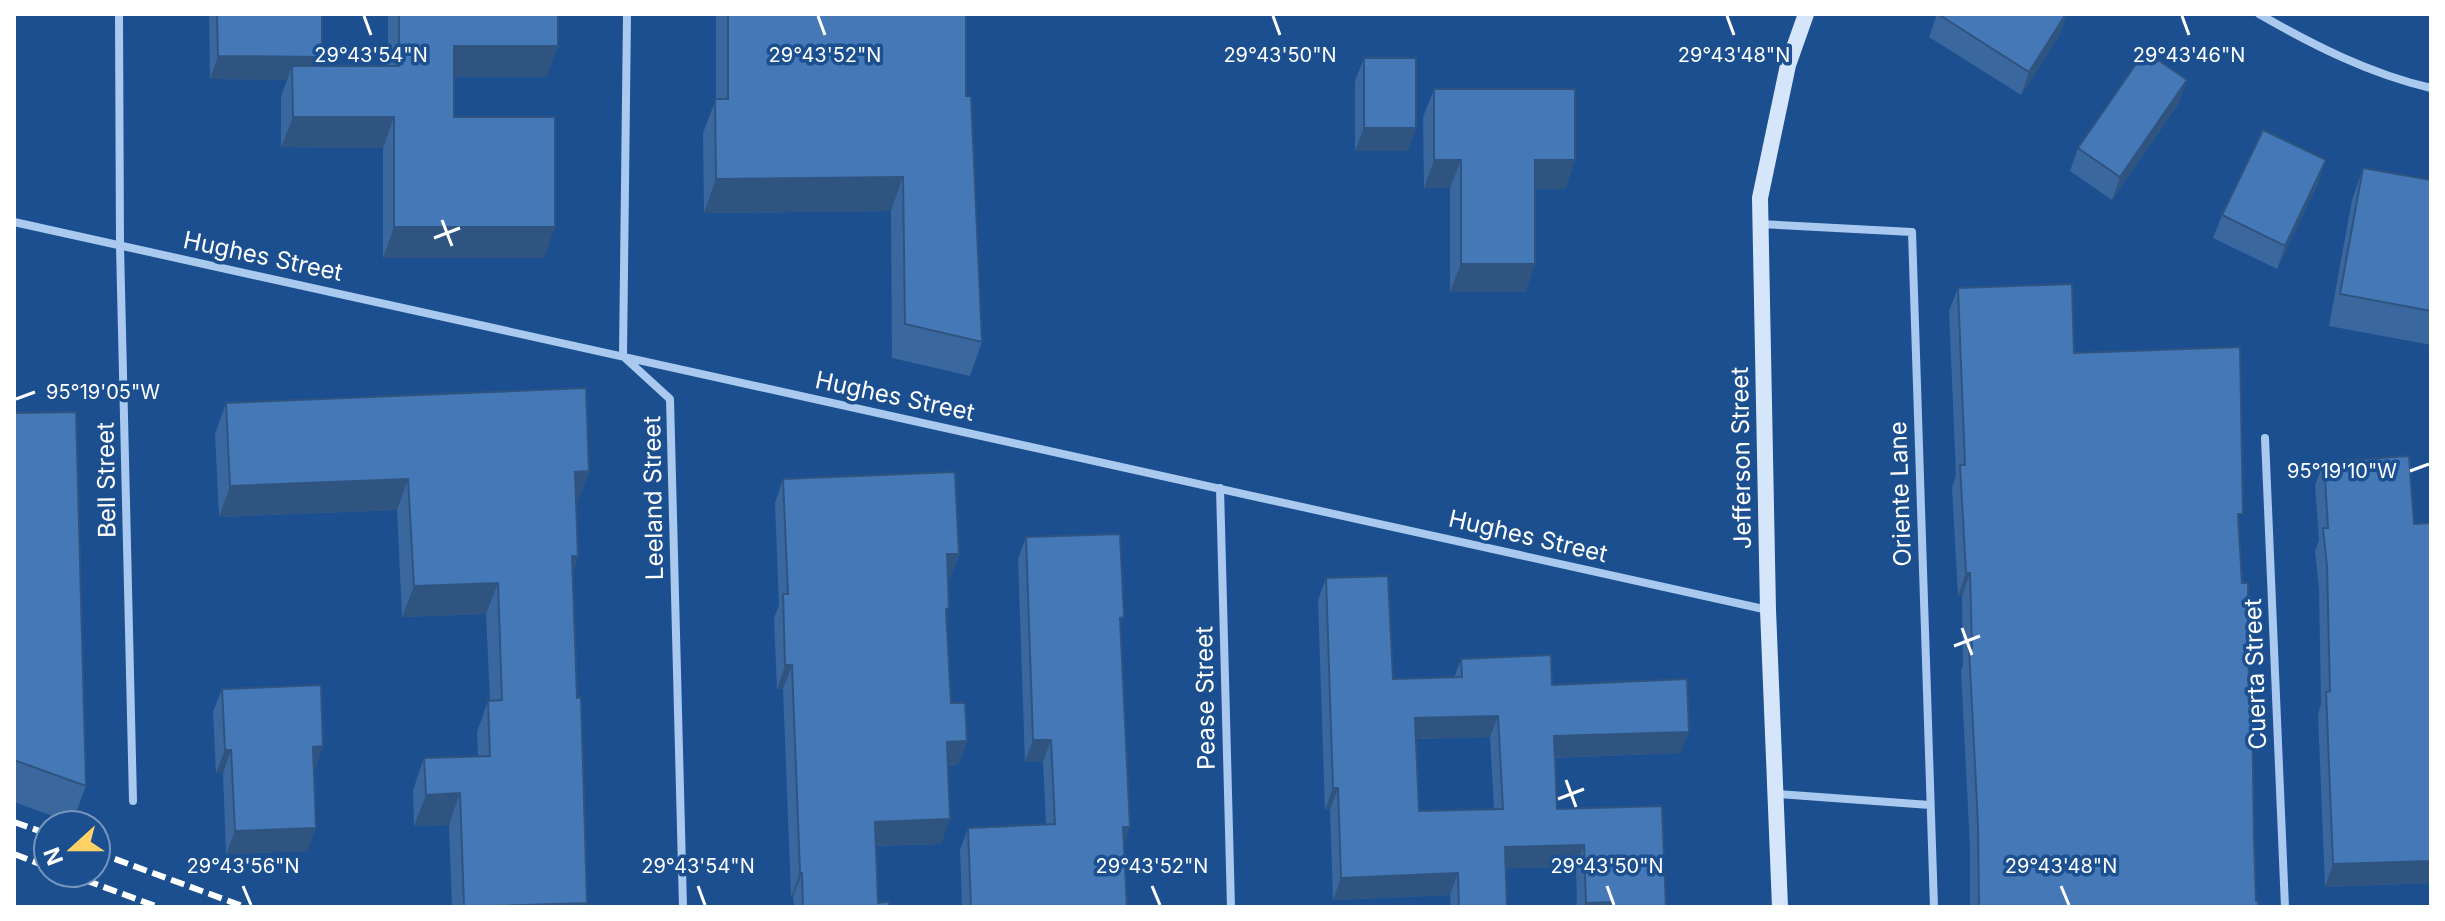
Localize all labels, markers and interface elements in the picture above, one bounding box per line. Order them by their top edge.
text: 29°43'54"N [314,43,428,67]
text: 29°43'52"N [769,43,881,67]
text: 29°43'50"N [1223,43,1337,67]
text: 29°43'48"N [1678,43,1790,67]
text: 29°43'46"N [2133,43,2245,67]
street label: Hughes Street [181,225,345,287]
street label: Hughes Street [813,365,977,427]
street label: Jefferson Street [1725,366,1757,550]
text: 95°19'05"W [46,380,160,404]
street label: Leeland Street [637,416,669,580]
street label: Oriente Lane [1883,421,1917,567]
street label: Bell Street [90,422,122,538]
text: 95°19'10"W [2287,459,2397,483]
street label: Hughes Street [1446,504,1610,568]
street label: Cuerta Street [2238,598,2272,750]
street label: Pease Street [1189,626,1221,770]
north arrow [32,809,112,889]
text: N [38,844,68,869]
text: 29°43'56"N [186,854,300,878]
text: 29°43'54"N [641,854,755,878]
text: 29°43'52"N [1096,854,1208,878]
text: 29°43'50"N [1550,854,1664,878]
text: 29°43'48"N [2005,854,2117,878]

